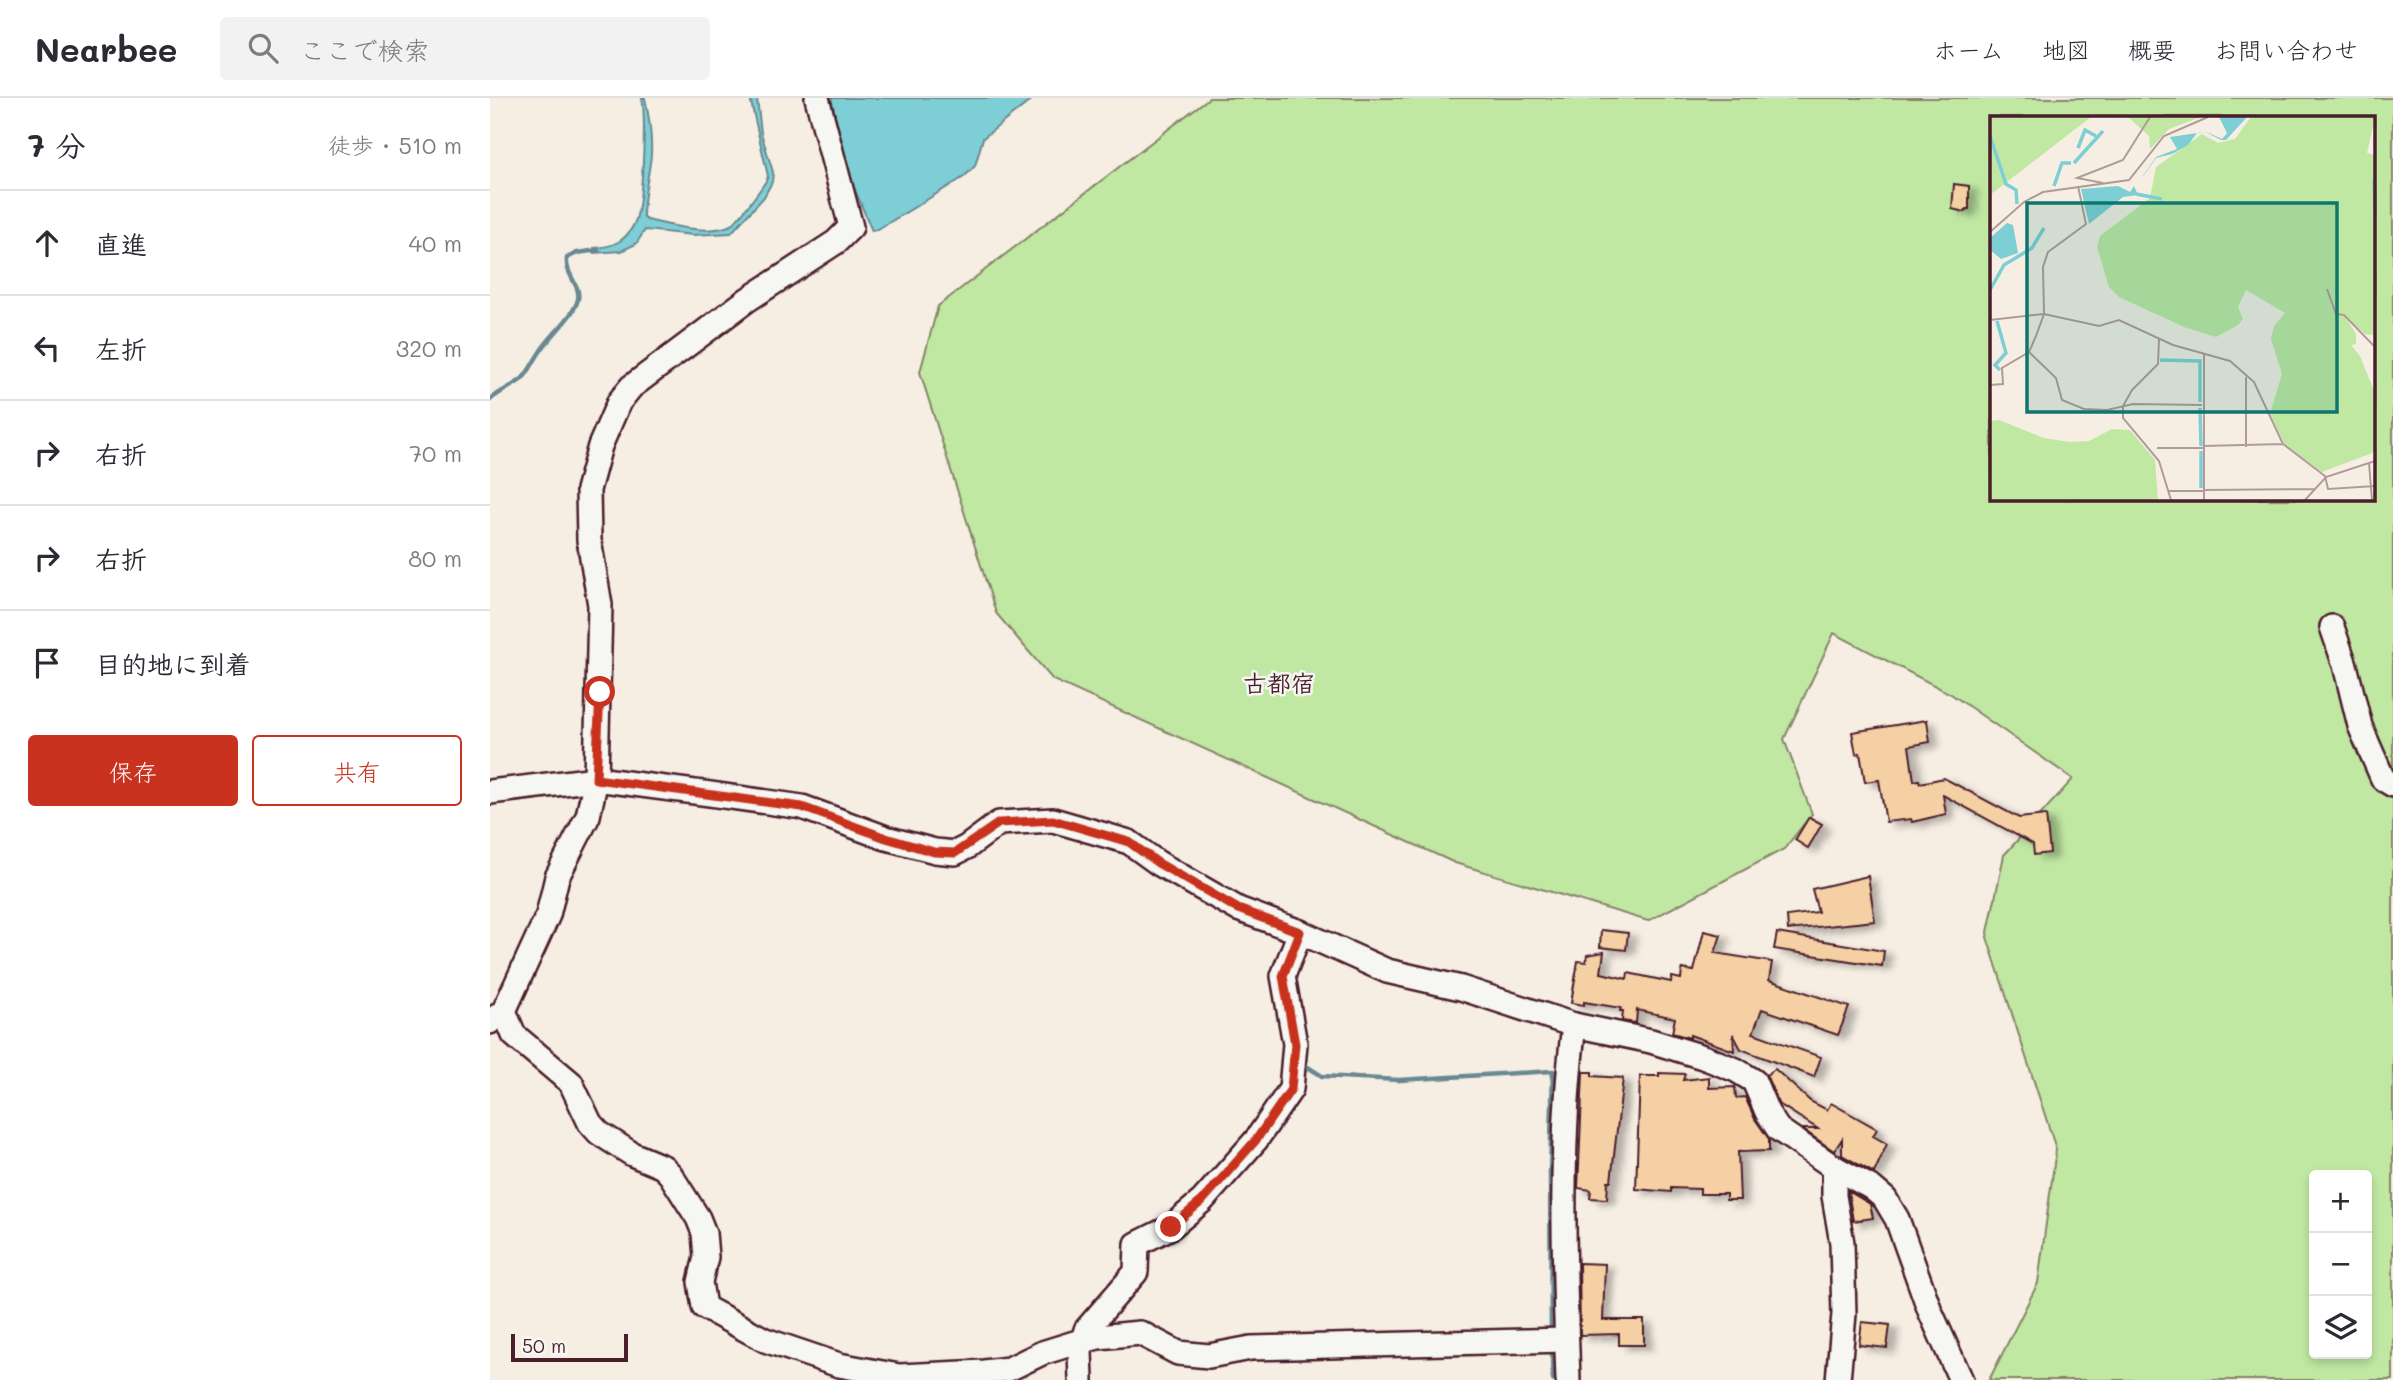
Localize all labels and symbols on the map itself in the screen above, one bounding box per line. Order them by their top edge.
inset map [1990,116,2375,500]
district label: 古都宿 [1243,667,1315,698]
route start [584,676,615,707]
route end [1155,1211,1186,1242]
scale bar [511,1331,628,1363]

